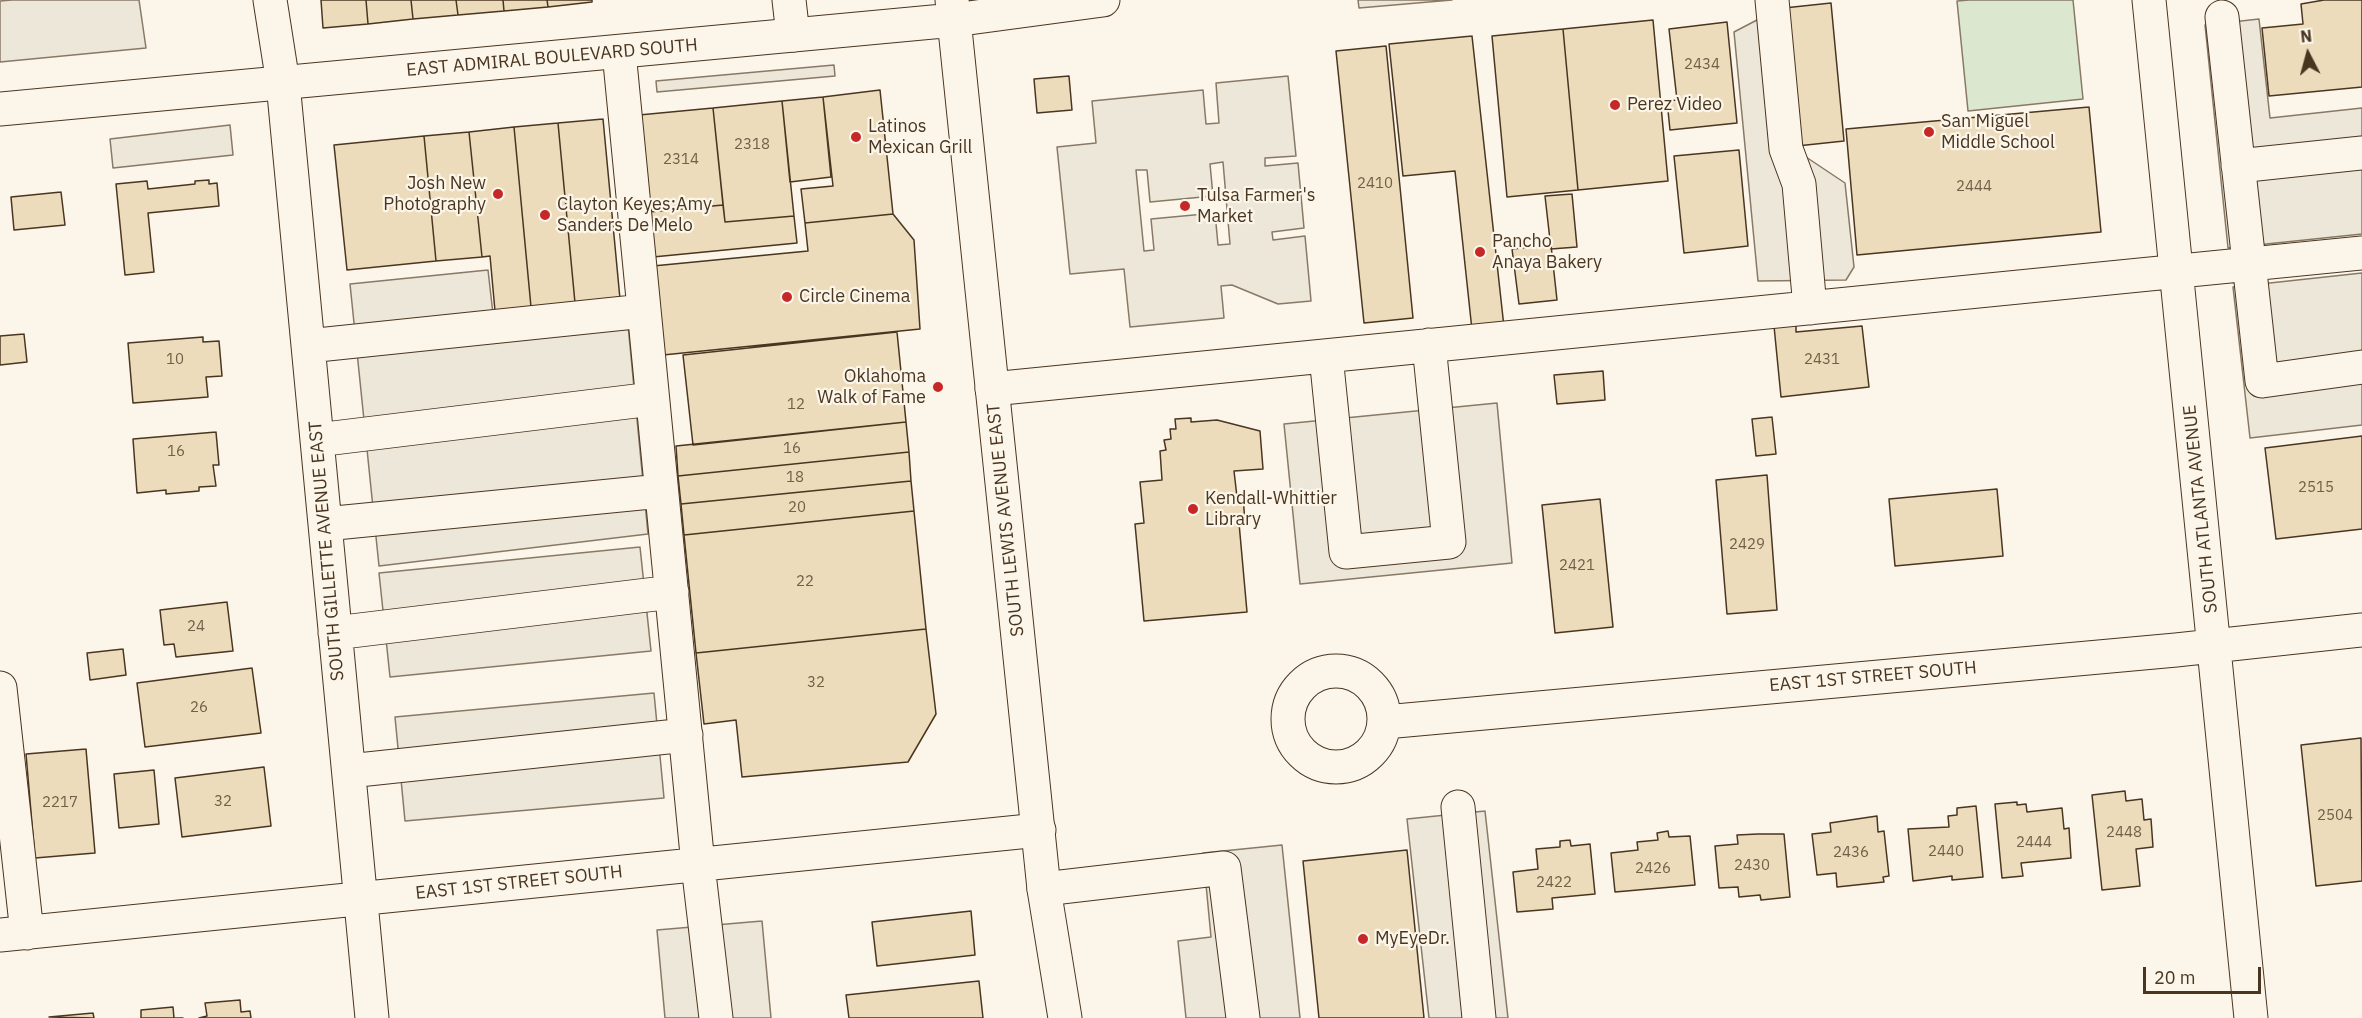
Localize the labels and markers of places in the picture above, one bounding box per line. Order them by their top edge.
place label: Perez Video [1627,94,1722,116]
marker: Perez Video [1608,98,1622,112]
place label: San Miguel Middle School [1941,111,2055,154]
place label: Latinos Mexican Grill [868,116,972,158]
marker: San Miguel Middle School [1922,125,1936,139]
marker: Latinos Mexican Grill [849,130,863,144]
place label: Josh New Photography [383,173,486,216]
place label: Tulsa Farmer's Market [1197,185,1316,228]
marker: Josh New Photography [491,187,505,201]
place label: Clayton Keyes;Amy Sanders De Melo [557,194,712,236]
marker: Tulsa Farmer's Market [1178,199,1192,213]
marker: Clayton Keyes;Amy Sanders De Melo [538,208,552,222]
place label: Pancho Anaya Bakery [1492,231,1602,274]
marker: Pancho Anaya Bakery [1473,245,1487,259]
place label: Circle Cinema [799,286,910,308]
marker: Circle Cinema [780,290,794,304]
place label: Oklahoma Walk of Fame [817,366,926,409]
marker: Oklahoma Walk of Fame [931,380,945,394]
place label: Kendall-Whittier Library [1205,488,1337,530]
marker: Kendall-Whittier Library [1186,502,1200,516]
place label: MyEyeDr. [1375,928,1450,950]
marker: MyEyeDr. [1356,932,1370,946]

